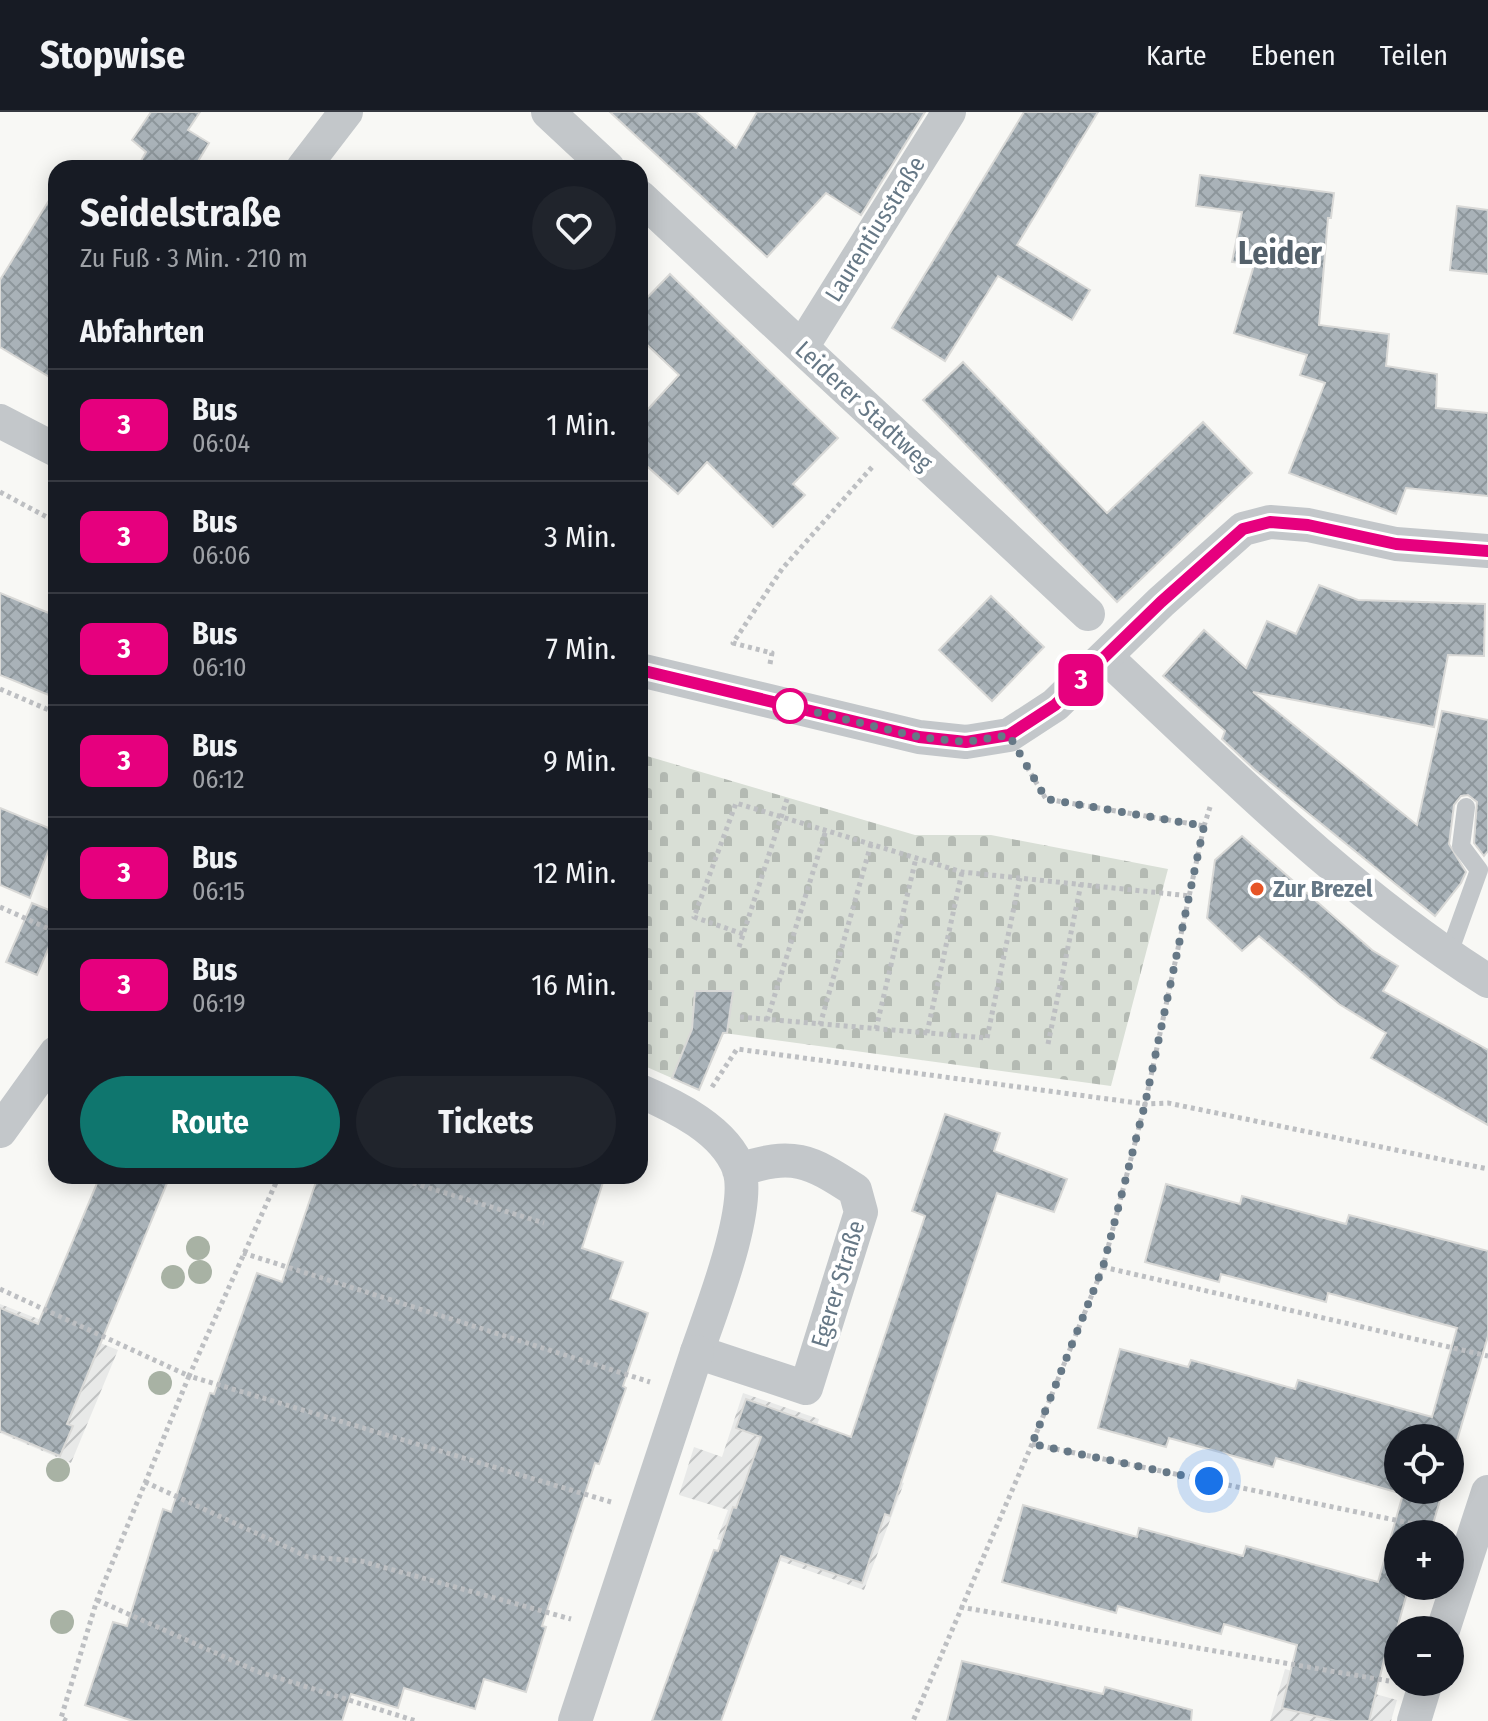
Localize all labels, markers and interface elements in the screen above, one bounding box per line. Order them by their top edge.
text: Stopwise [40,32,185,78]
text: Karte [1146,39,1207,72]
text: Ebenen [1251,39,1336,72]
text: Teilen [1380,39,1448,72]
street label: Laurentiusstraße [819,151,931,307]
button: heart [532,186,616,270]
text: Seidelstraße [80,190,281,236]
district label: Leider [1238,234,1322,272]
text: Zu Fuß · 3 Min. · 210 m [80,243,308,274]
text: Abfahrten [80,314,204,350]
street label: Leiderer Stadtweg [790,335,939,477]
text: Bus [192,392,237,428]
text: 1 Min. [546,407,616,443]
text: 3 [117,408,131,441]
text: 06:04 [192,428,250,459]
text: Bus [192,504,237,540]
text: 3 Min. [544,519,616,555]
text: 3 [117,520,131,553]
text: 06:06 [192,540,250,571]
text: Bus [192,616,237,652]
text: 7 Min. [546,631,616,667]
text: 3 [117,632,131,665]
text: 06:10 [192,652,247,683]
line badge: 3 [1055,654,1107,706]
text: 3 [1074,663,1088,696]
unlabelled marker [773,689,807,723]
text: Bus [192,728,237,764]
text: 9 Min. [543,743,616,779]
text: 3 [117,744,131,777]
text: 06:12 [192,764,245,795]
text: Bus [192,840,237,876]
text: 12 Min. [533,855,616,891]
text: 3 [117,856,131,889]
place label: Zur Brezel [1273,875,1373,903]
text: 06:15 [192,876,245,907]
marker: Zur Brezel [1248,880,1266,898]
text: Bus [192,952,237,988]
text: 16 Min. [531,967,616,1003]
text: 3 [117,968,131,1001]
text: 06:19 [192,988,246,1019]
button: Route [80,1076,340,1168]
button: Tickets [356,1076,616,1168]
street label: Egerer Straße [805,1217,871,1351]
map controls [1384,1424,1464,1696]
button: locate [1384,1424,1464,1504]
your location [1189,1461,1229,1501]
button: + [1384,1520,1464,1600]
button: − [1384,1616,1464,1696]

